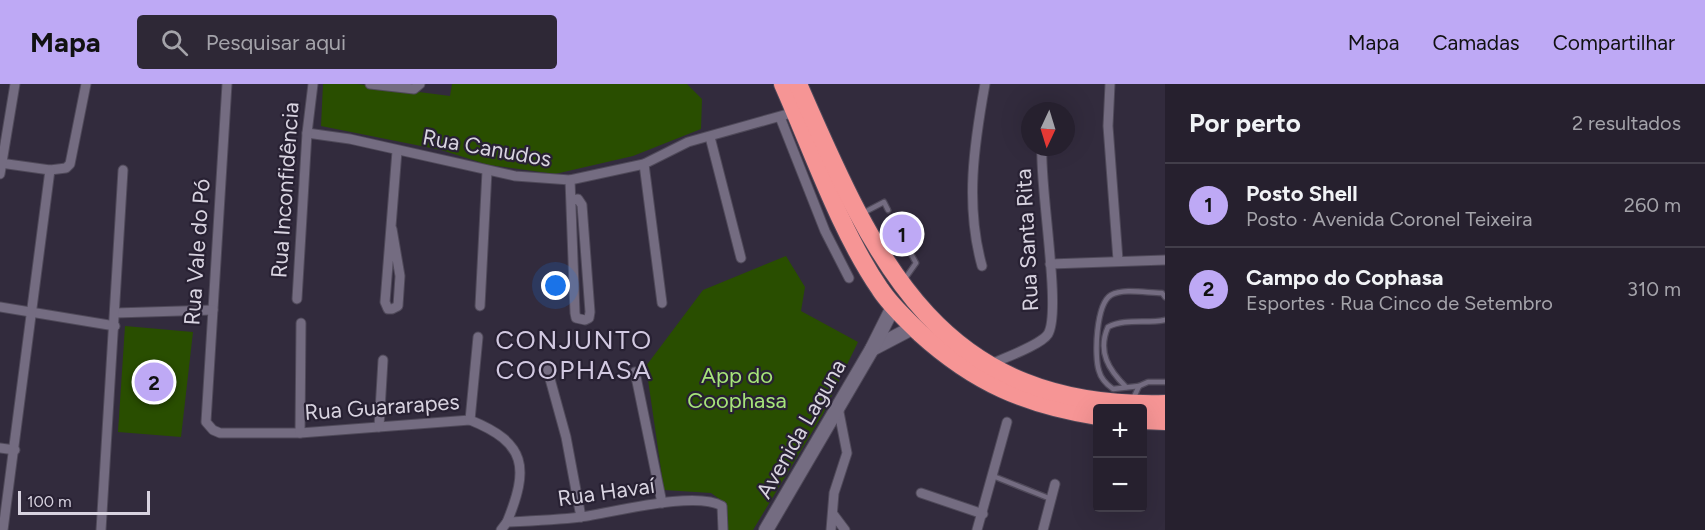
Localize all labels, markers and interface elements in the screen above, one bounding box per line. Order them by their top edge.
search box [137,15,557,69]
text: Mapa [30,25,101,59]
icon: search [158,26,191,59]
text: Pesquisar aqui [206,29,346,56]
text: Mapa [1348,30,1399,55]
text: Camadas [1432,30,1520,55]
text: Compartilhar [1553,30,1675,55]
street label: Rua Inconfidência [265,101,305,279]
north arrow [1021,102,1075,156]
text: Por perto [1189,107,1301,139]
text: 2 resultados [1572,111,1681,135]
street label: Rua Canudos [421,123,553,173]
street label: Rua Santa Rita [1010,168,1044,312]
street label: Rua Vale do Pó [178,178,216,326]
text: Posto Shell [1246,180,1358,207]
text: 1 [1204,193,1213,217]
text: 260 m [1624,193,1681,217]
text: Posto · Avenida Coronel Teixeira [1246,207,1533,231]
pin: 1 [882,212,922,256]
text: Campo do Cophasa [1246,264,1443,291]
your location [541,271,570,300]
text: 2 [1203,277,1214,301]
text: 310 m [1627,277,1681,301]
text: Esportes · Rua Cinco de Setembro [1246,291,1553,315]
district label: CONJUNTO COOPHASA [495,324,653,386]
street label: Avenida Laguna [750,355,852,503]
pin: 2 [134,360,174,404]
park label: App do Coophasa [687,362,787,414]
street label: Rua Guararapes [303,388,461,426]
map controls [1093,404,1147,512]
button: + [1093,404,1147,458]
button: − [1093,458,1147,512]
street label: Rua Havaí [556,472,657,512]
scale bar [18,488,150,516]
text: 100 m [27,492,72,511]

